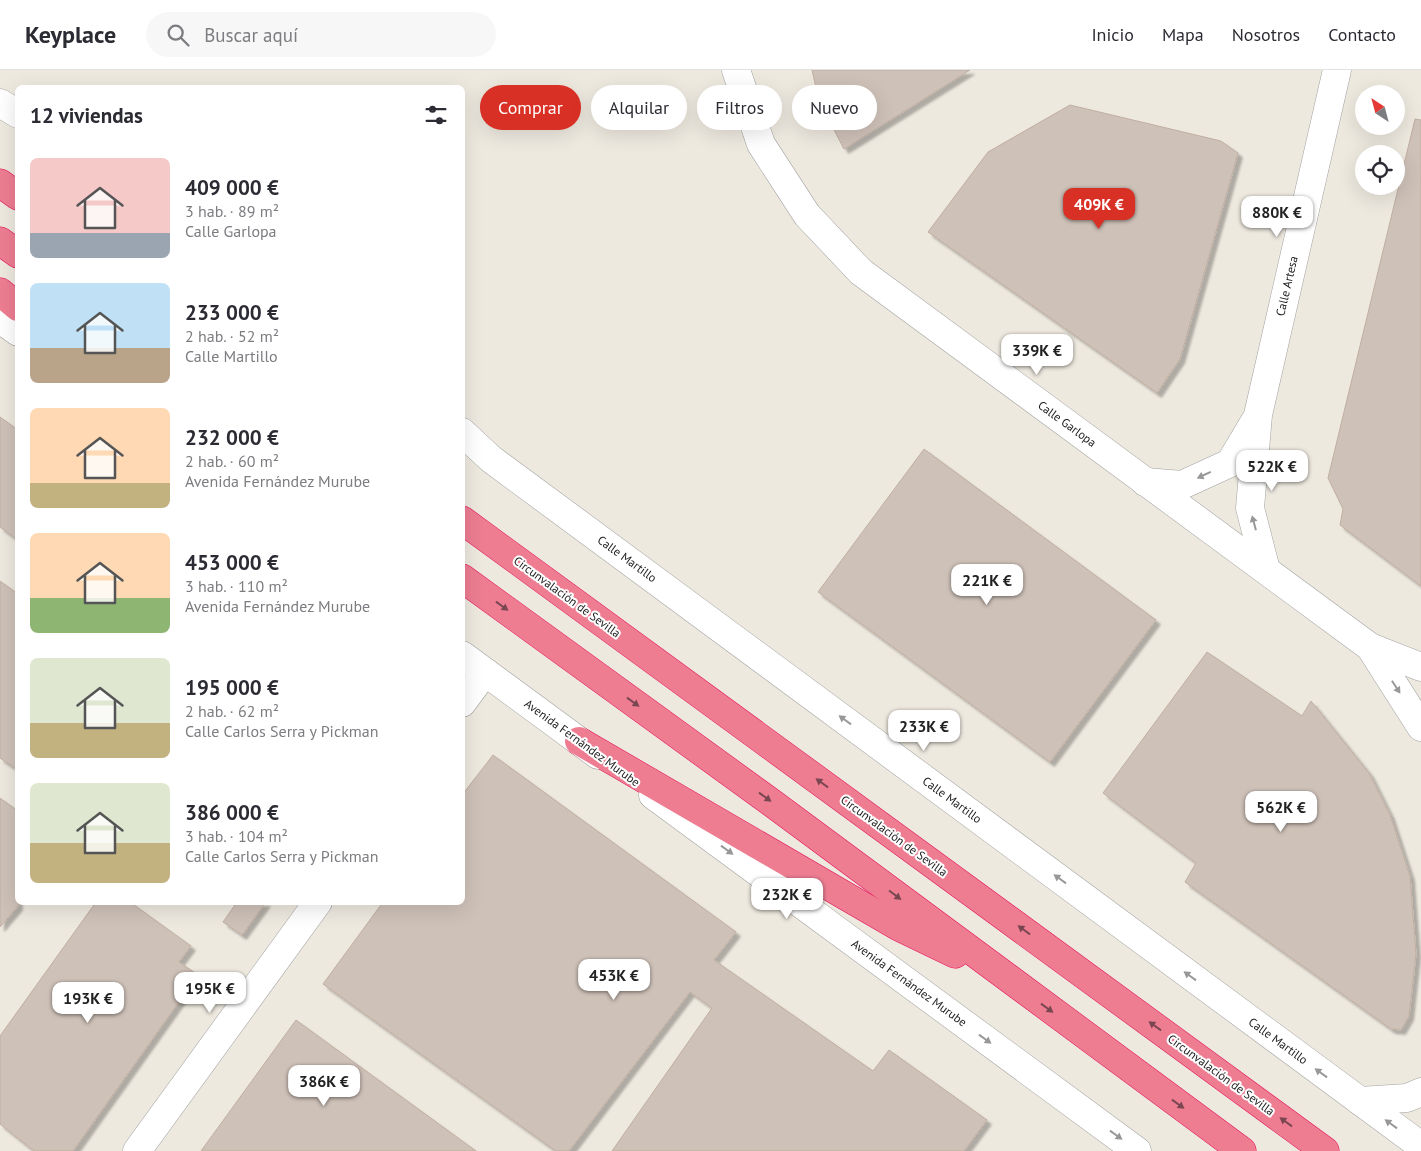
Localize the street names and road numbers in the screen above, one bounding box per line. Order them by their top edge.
street label: Calle Artesa [1272,254,1301,317]
street label: Calle Garlopa [1035,397,1100,450]
street label: Calle Martillo [595,532,660,585]
street label: Circunvalación de Sevilla [511,553,624,640]
street label: Avenida Fernández Murube [522,696,643,789]
street label: Calle Martillo [920,773,985,826]
street label: Circunvalación de Sevilla [838,792,951,879]
street label: Avenida Fernández Murube [849,936,970,1029]
street label: Calle Martillo [1246,1014,1311,1067]
street label: Circunvalación de Sevilla [1165,1031,1278,1118]

